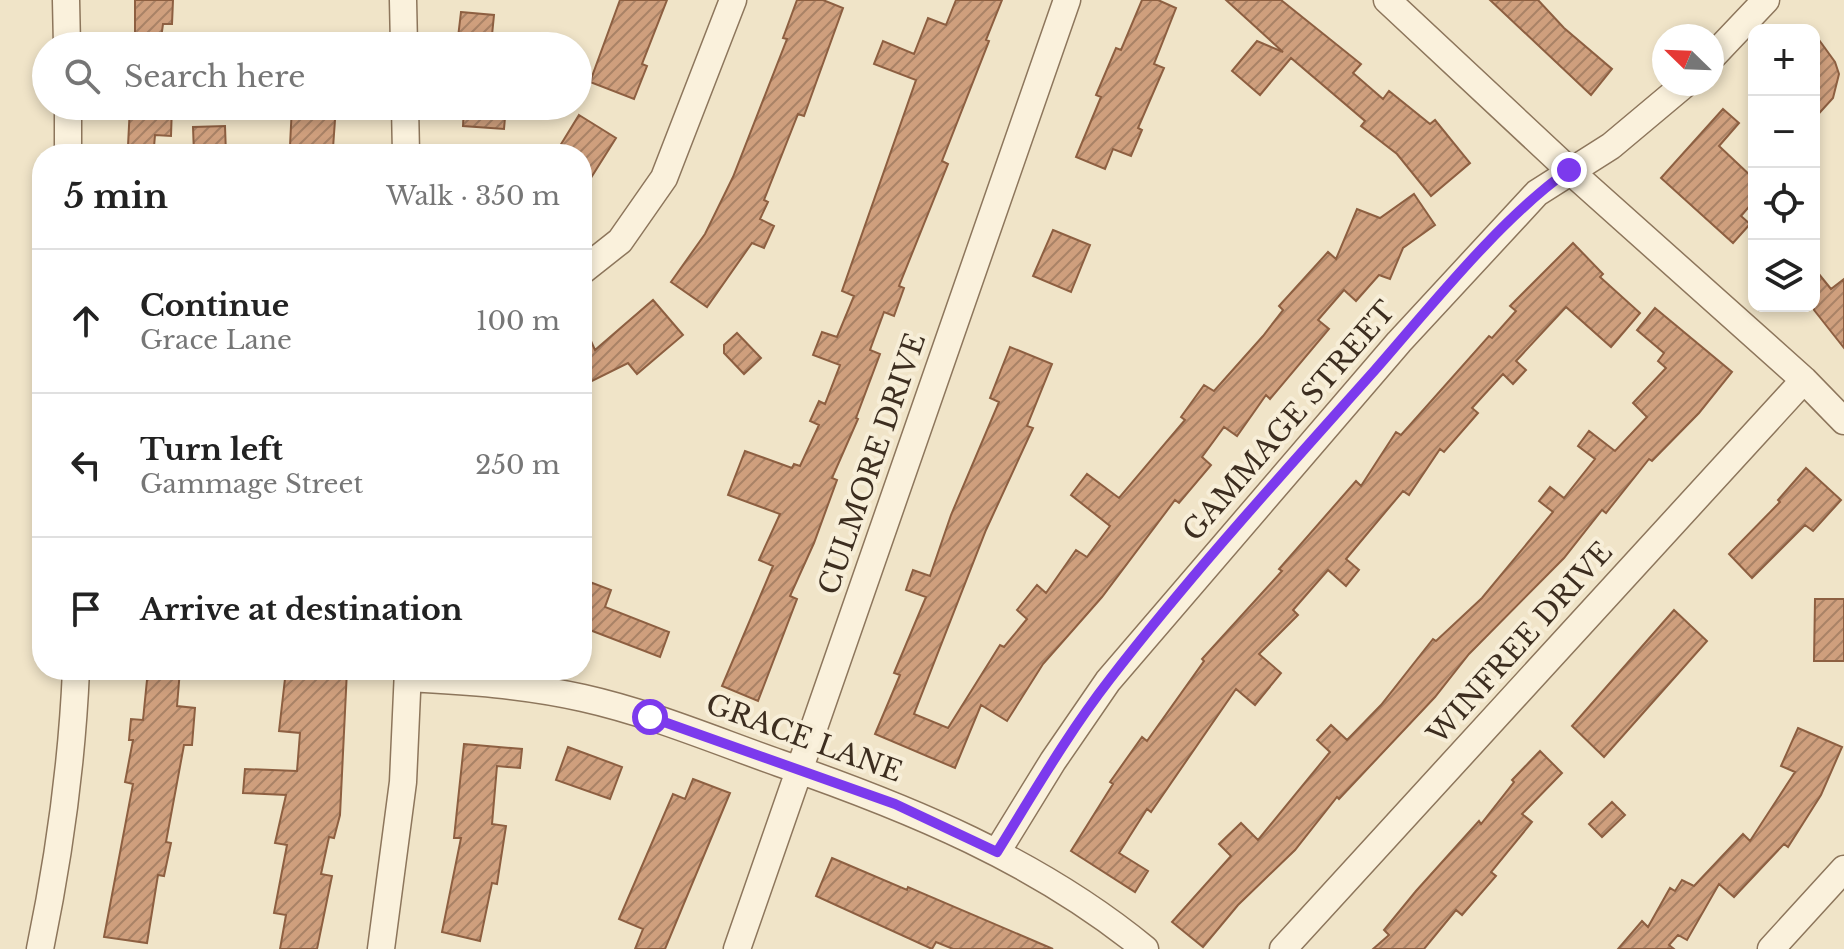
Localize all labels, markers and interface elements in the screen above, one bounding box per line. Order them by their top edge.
north arrow [1652,24,1724,96]
map controls [1748,24,1820,312]
button: + [1748,24,1820,96]
search box [32,32,592,120]
icon: search [60,54,104,98]
text: Search here [124,58,305,95]
button: − [1748,96,1820,168]
route end [1551,152,1587,188]
button: locate [1748,168,1820,240]
text: 5 min [64,175,168,217]
text: Walk · 350 m [386,180,560,212]
button: layers [1748,240,1820,312]
text: Continue [140,287,289,324]
street label: GAMMAGE STREET [1175,294,1403,548]
icon: ahead [64,299,108,343]
text: 100 m [476,305,560,337]
text: Grace Lane [140,324,292,356]
street label: CULMORE DRIVE [811,329,933,599]
text: Turn left [140,431,283,468]
icon: left [64,443,108,487]
text: 250 m [475,449,560,481]
text: Gammage Street [140,468,363,500]
street label: WINFREE DRIVE [1419,535,1620,752]
icon: arrive [64,587,108,631]
text: Arrive at destination [140,591,463,628]
street label: GRACE LANE [701,686,907,790]
route start [632,699,668,735]

